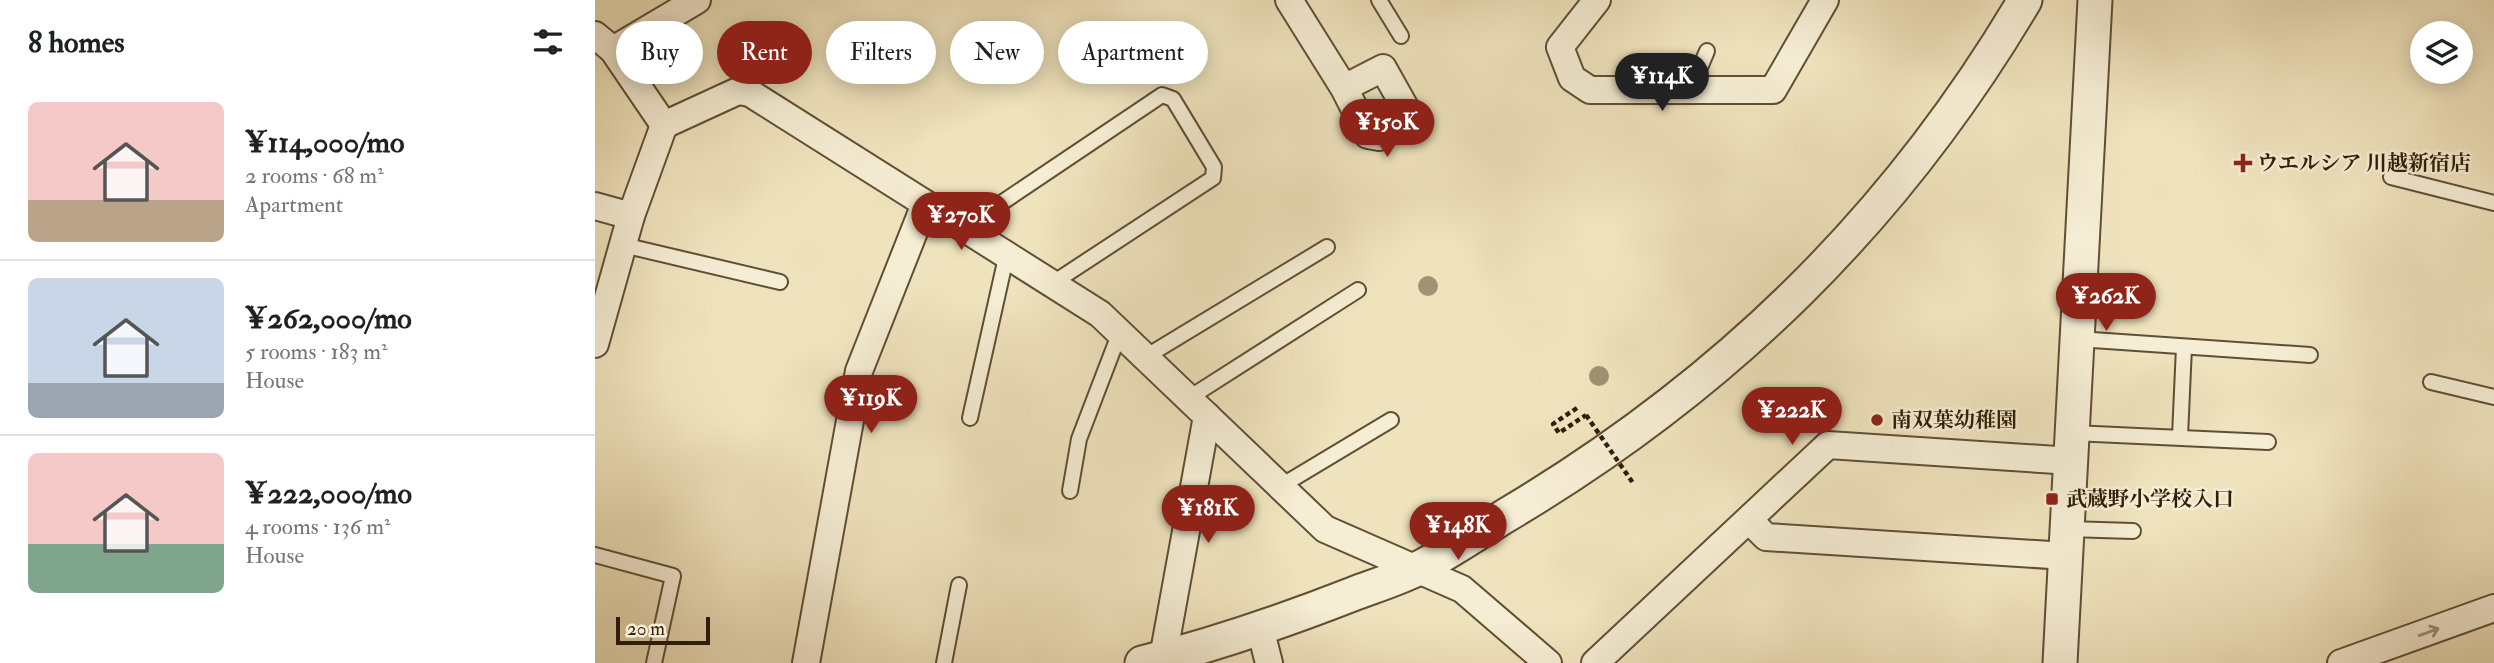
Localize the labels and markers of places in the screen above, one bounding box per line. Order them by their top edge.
pin: ¥114K [1613,54,1711,113]
pin: ¥150K [1338,100,1436,159]
place label: ウエルシア 川越新宿店 [2257,150,2471,177]
marker: ウエルシア 川越新宿店 [2235,155,2251,171]
pin: ¥270K [912,192,1010,252]
pin: ¥262K [2057,274,2155,333]
pin: ¥119K [822,376,920,435]
pin: ¥222K [1743,388,1841,447]
place label: 南双葉幼稚園 [1891,407,2017,434]
marker: 南双葉幼稚園 [1869,412,1885,428]
pin: ¥181K [1159,486,1257,545]
place label: 武蔵野小学校入口 [2066,486,2234,513]
marker: 武蔵野小学校入口 [2044,491,2060,507]
pin: ¥148K [1409,503,1507,562]

